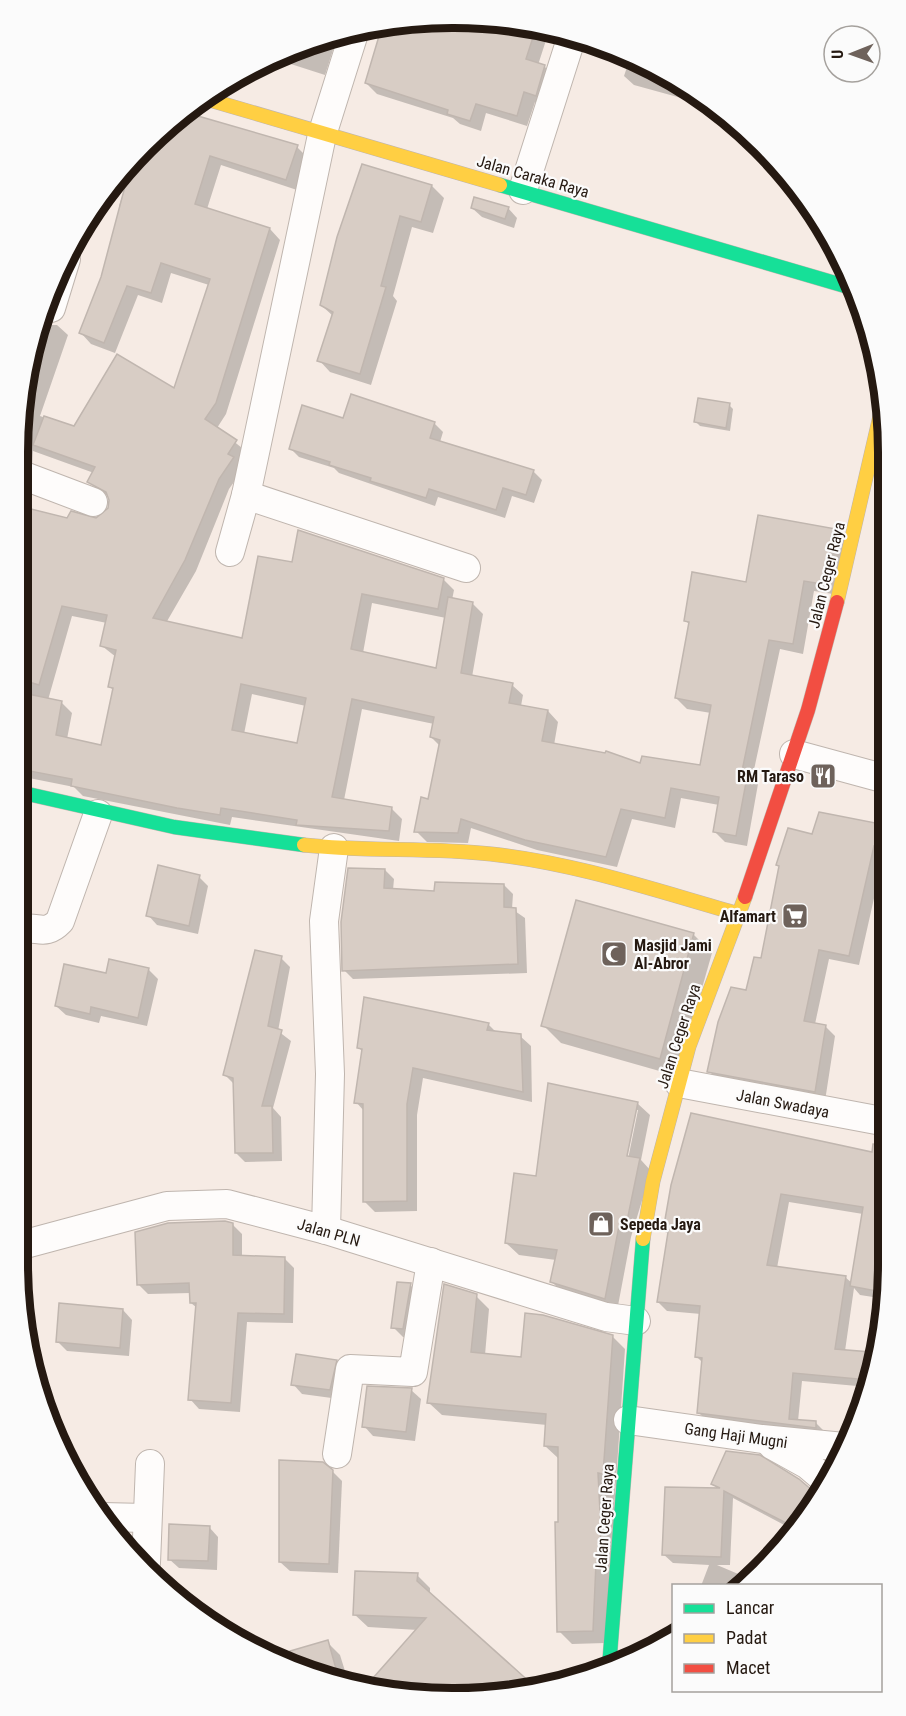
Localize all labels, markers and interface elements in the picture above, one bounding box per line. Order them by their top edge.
north arrow [822,24,882,84]
text: U [828,50,847,59]
street label: Jalan Caraka Raya [475,151,591,202]
street label: Jalan Ceger Raya [804,520,849,630]
restaurant icon: RM Taraso [808,761,838,791]
place label: RM Taraso [737,767,804,786]
supermarket icon: Alfamart [780,901,810,931]
place label: Alfamart [720,907,776,926]
place label: Masjid Jami Al-Abror [634,936,712,973]
mosque icon: Masjid Jami Al-Abror [599,939,629,969]
street label: Jalan Ceger Raya [653,981,704,1091]
street label: Jalan Swadaya [735,1085,831,1122]
shop icon: Sepeda Jaya [586,1209,616,1239]
street label: Jalan PLN [295,1214,363,1251]
place label: Sepeda Jaya [620,1215,701,1234]
street label: Gang Haji Mugni [683,1419,789,1452]
street label: Jalan Ceger Raya [591,1463,618,1573]
legend [672,1584,882,1692]
text: Lancar [726,1597,775,1618]
text: Padat [726,1627,767,1648]
text: Macet [726,1657,770,1678]

